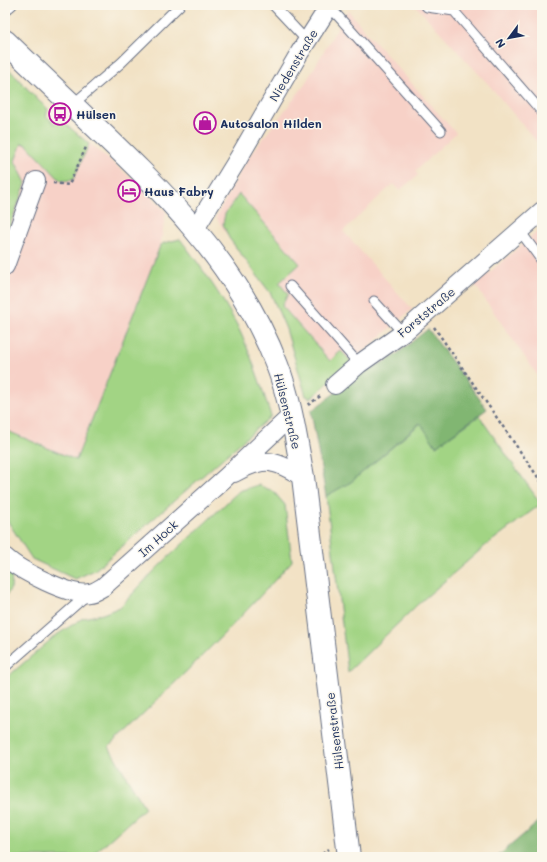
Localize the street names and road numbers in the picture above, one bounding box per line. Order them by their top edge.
street label: Niedenstraße [265,26,321,104]
street label: Forststraße [394,283,458,341]
street label: Hülsenstraße [271,371,305,451]
street label: Im Hock [135,516,181,560]
street label: Hülsenstraße [321,691,347,771]

